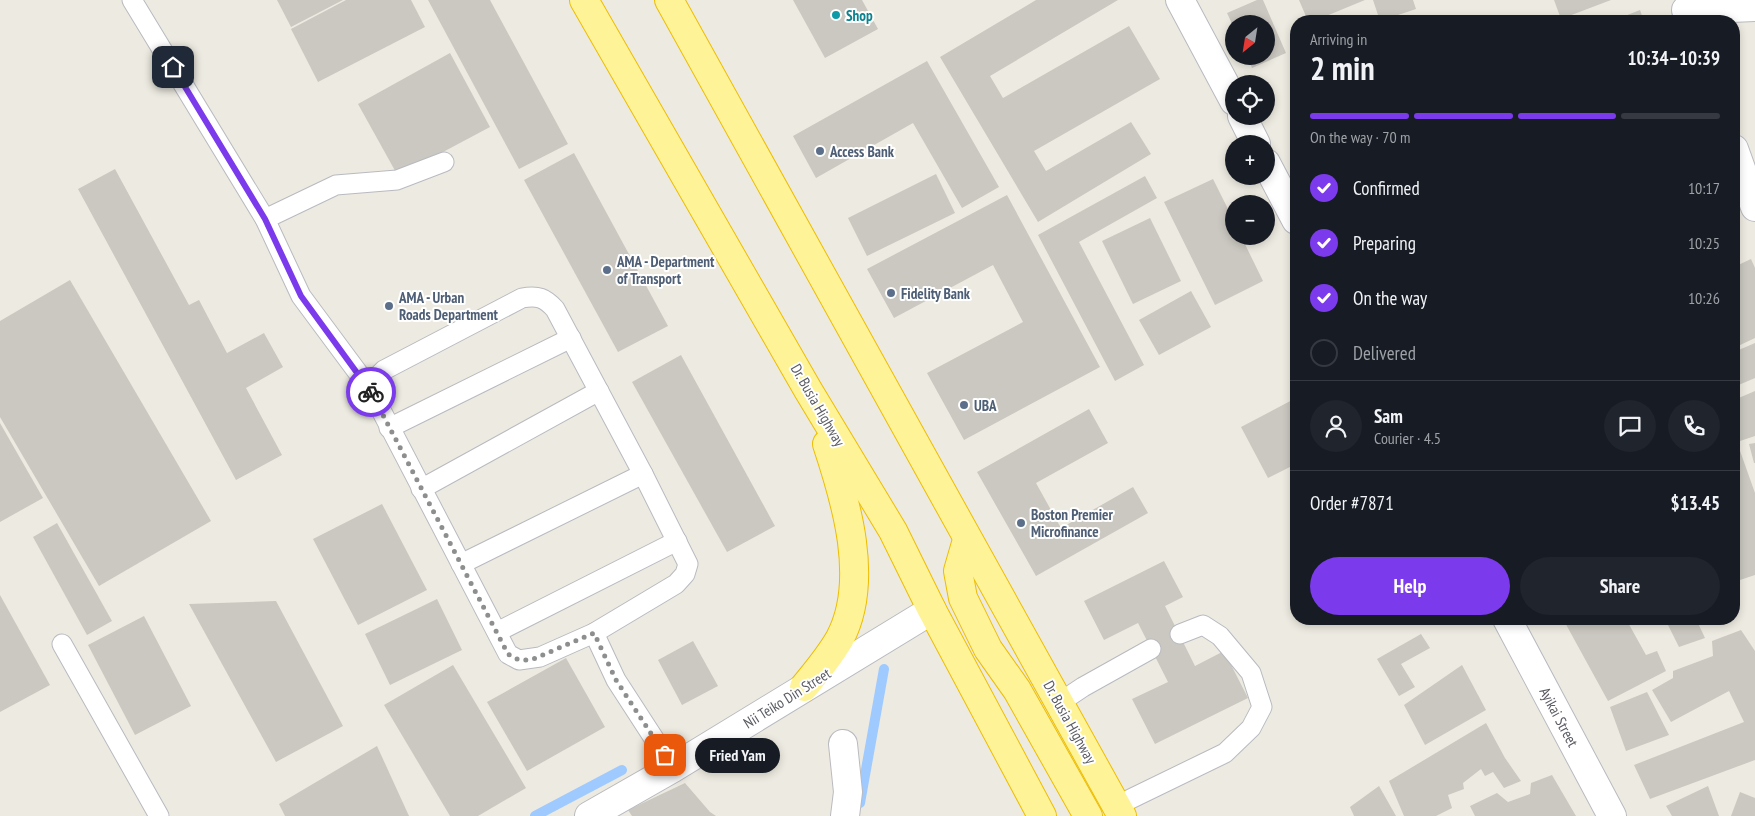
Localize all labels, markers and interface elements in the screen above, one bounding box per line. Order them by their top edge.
place label: Shop [846,6,873,25]
marker: Shop [830,9,842,21]
north arrow [1225,15,1275,65]
map controls [1225,15,1275,245]
text: Arriving in [1310,29,1367,49]
pin [152,46,194,88]
text: 10:34–10:39 [1627,46,1720,70]
text: 2 min [1310,47,1375,89]
icon: home [159,53,187,81]
button: locate [1225,75,1275,125]
text: On the way · 70 m [1310,127,1410,147]
button: + [1225,135,1275,185]
place label: Access Bank [829,142,895,161]
marker: Access Bank [814,145,826,157]
icon: check [1310,174,1338,202]
text: Confirmed [1353,176,1420,200]
text: 10:17 [1688,178,1720,198]
button: − [1225,195,1275,245]
icon: check [1310,229,1338,257]
text: Preparing [1353,231,1416,255]
text: 10:25 [1688,233,1720,253]
place label: AMA - Department of Transport [616,252,715,288]
marker: AMA - Department of Transport [601,264,613,276]
place label: Fidelity Bank [901,284,971,303]
icon: check [1310,284,1338,312]
text: On the way [1353,286,1427,310]
marker: Fidelity Bank [885,287,897,299]
place label: AMA - Urban Roads Department [398,288,498,324]
text: 10:26 [1688,288,1720,308]
marker: AMA - Urban Roads Department [383,300,395,312]
text: Delivered [1353,341,1416,365]
street label: Dr. Busia Highway [787,360,849,450]
courier [346,367,396,417]
icon: bike [357,378,385,406]
place label: UBA [974,396,997,415]
marker: UBA [958,399,970,411]
button: person [1310,400,1362,452]
button: chat [1604,400,1656,452]
button: phone [1668,400,1720,452]
text: Sam [1374,404,1403,428]
text: Courier · 4.5 [1374,428,1441,448]
text: Order #7871 [1310,491,1394,515]
text: $13.45 [1671,491,1720,515]
place label: Boston Premier Microfinance [1031,505,1113,541]
marker: Boston Premier Microfinance [1015,517,1027,529]
button: Help [1310,557,1510,615]
button: Share [1520,557,1720,615]
street label: Nii Teiko Din Street [740,664,834,732]
street label: Dr. Busia Highway [1039,677,1101,767]
street label: Ayikai Street [1535,684,1583,750]
pin [644,734,686,776]
callout: Fried Yam [695,738,780,772]
icon: bag [651,741,679,769]
text: Fried Yam [709,745,766,765]

